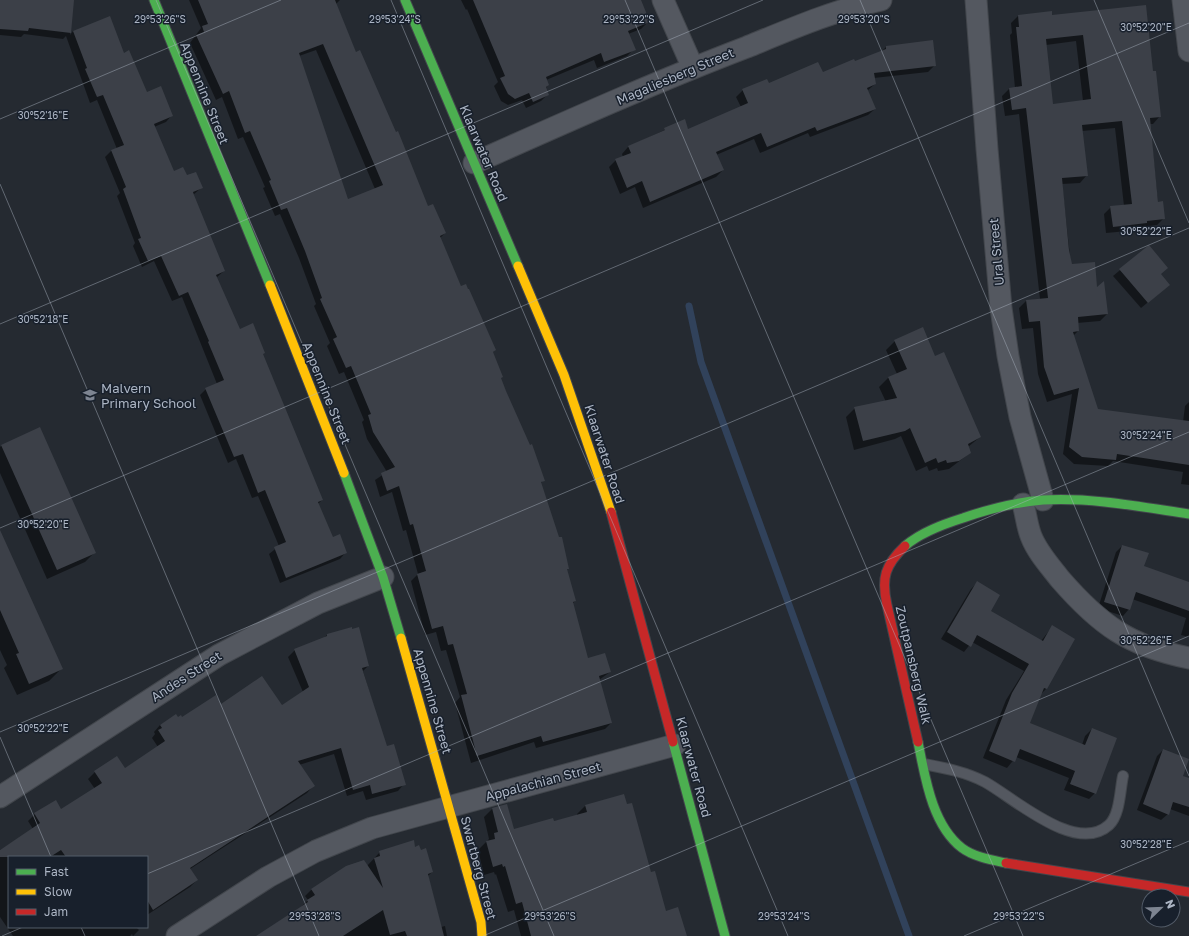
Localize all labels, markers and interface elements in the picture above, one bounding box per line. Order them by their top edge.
text: 29°53'26"S [134,13,186,25]
text: 29°53'24"S [369,13,421,25]
text: 29°53'22"S [603,13,655,25]
text: 29°53'20"S [838,13,890,25]
text: 30°52'20"E [1120,21,1172,33]
street label: Appennine Street [177,39,233,147]
street label: Magaliesberg Street [614,44,736,108]
street label: Klaarwater Road [456,102,512,204]
text: 30°52'16"E [18,109,68,121]
street label: Ural Street [985,218,1007,286]
text: 30°52'22"E [1120,225,1172,237]
text: 30°52'18"E [18,313,68,325]
street label: Appennine Street [299,339,355,447]
place label: Malvern Primary School [101,380,196,411]
school or university icon: Malvern Primary School [82,387,98,403]
street label: Klaarwater Road [581,402,629,506]
text: 30°52'24"E [1120,429,1172,441]
text: 30°52'20"E [17,518,69,530]
street label: Zoutpansberg Walk [893,604,936,726]
text: 30°52'26"E [1120,634,1172,646]
street label: Appennine Street [410,646,456,756]
street label: Andes Street [148,647,224,705]
street label: Klaarwater Road [673,715,715,819]
text: 30°52'22"E [17,722,69,734]
street label: Appalachian Street [483,758,603,804]
street label: Swartberg Street [457,814,501,922]
text: 30°52'28"E [1120,838,1172,850]
legend [8,856,148,928]
text: Fast [44,864,69,879]
text: Slow [44,884,72,899]
north arrow [1141,888,1181,928]
text: N [1163,898,1178,910]
text: Jam [44,904,68,919]
text: 29°53'28"S [289,910,341,922]
text: 29°53'26"S [524,910,576,922]
text: 29°53'24"S [758,910,810,922]
text: 29°53'22"S [993,910,1045,922]

